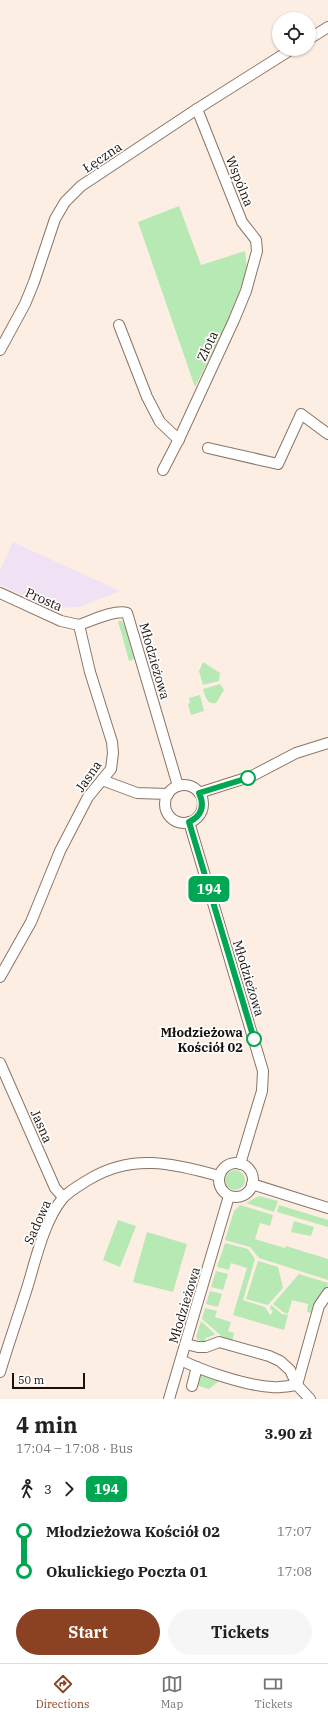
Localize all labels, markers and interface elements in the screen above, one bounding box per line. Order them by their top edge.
map controls [272,12,316,56]
button: locate [272,12,316,56]
street label: Łęczna [80,138,125,177]
street label: Wspólna [222,153,257,209]
street label: Złota [193,328,222,364]
street label: Prosta [23,584,65,615]
street label: Młodzieżowa [135,621,174,702]
street label: Jasna [71,757,105,795]
unlabelled marker [240,770,256,786]
line badge: 194 [186,876,232,902]
text: 194 [196,880,222,898]
street label: Młodzieżowa [229,938,268,1018]
place label: Młodzieżowa Kościół 02 [160,1024,244,1056]
marker: Młodzieżowa Kościół 02 [246,1031,262,1047]
street label: Jasna [27,1107,56,1146]
street label: Sadowa [20,1197,55,1247]
street label: Młodzieżowa [165,1265,204,1345]
scale bar [12,1371,85,1390]
text: 50 m [18,1373,44,1387]
text: 4 min [16,1410,78,1439]
text: 3.90 zł [265,1424,312,1443]
text: 17:04 – 17:08 · Bus [16,1440,133,1457]
icon: walk [16,1478,38,1500]
icon: forward [58,1478,80,1500]
text: 194 [94,1480,119,1498]
text: 3 [44,1481,52,1498]
text: Młodzieżowa Kościół 02 [46,1522,220,1541]
text: 17:07 [277,1523,312,1540]
text: Okulickiego Poczta 01 [46,1562,208,1581]
text: 17:08 [277,1563,312,1580]
button: Start [16,1609,160,1655]
button: Tickets [168,1609,312,1655]
tab: Directions [36,1673,89,1711]
tab: Map [161,1673,183,1711]
tab: Tickets [255,1673,292,1711]

